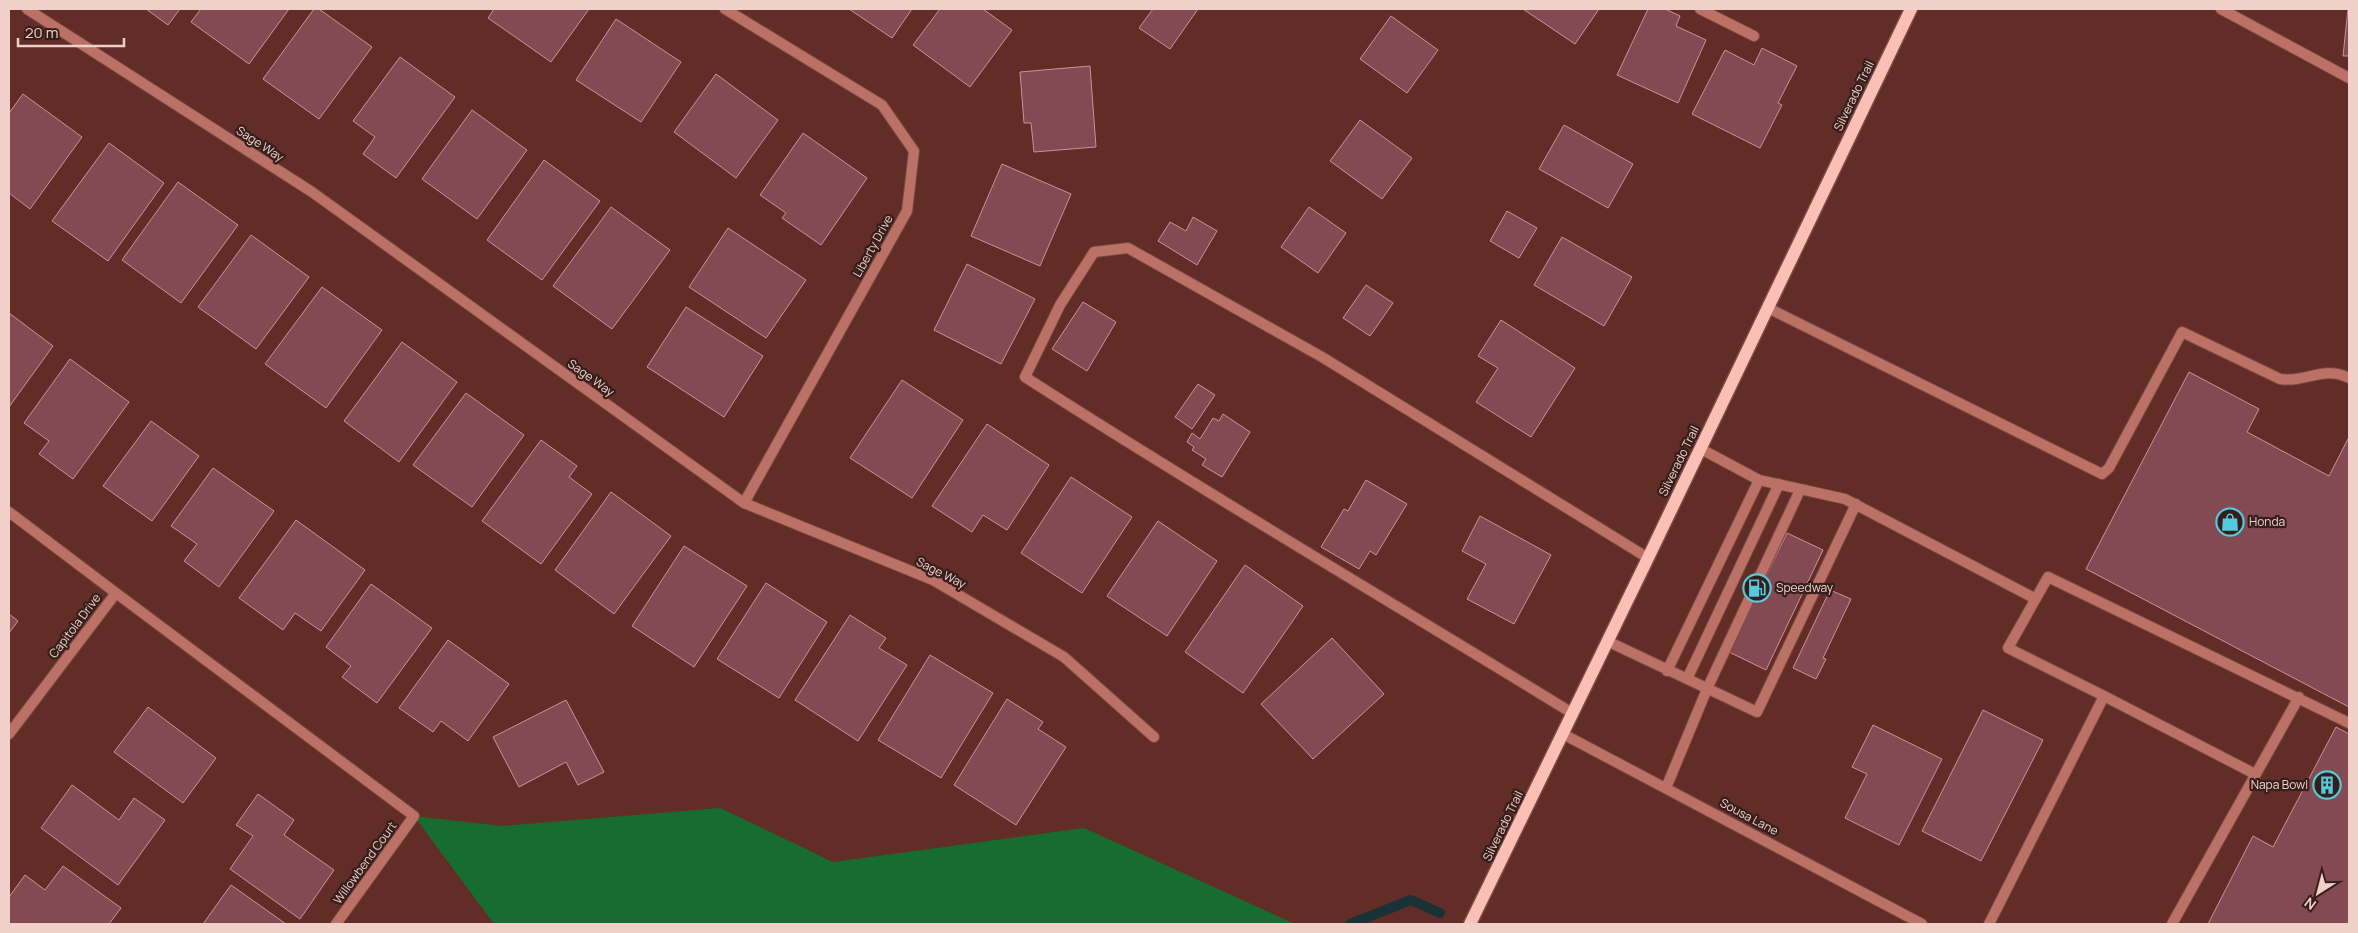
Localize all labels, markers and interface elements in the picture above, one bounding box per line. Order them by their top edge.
scale bar [18,15,124,47]
text: 20 m [25,22,58,43]
street label: Silverado Trail [1829,58,1878,134]
street label: Sage Way [233,122,288,166]
street label: Liberty Drive [848,212,897,280]
street label: Sage Way [564,355,619,401]
street label: Silverado Trail [1654,423,1703,499]
shop icon: Honda [2215,507,2245,537]
place label: Honda [2249,513,2285,530]
street label: Sage Way [913,553,970,593]
fuel station icon: Speedway [1742,573,1772,603]
place label: Speedway [1776,579,1834,596]
street label: Capitola Drive [45,590,104,661]
building icon: Napa Bowl [2312,770,2342,800]
place label: Napa Bowl [2251,776,2308,793]
street label: Silverado Trail [1478,788,1527,864]
street label: Sousa Lane [1717,794,1781,839]
street label: Willowbend Court [329,818,400,907]
north arrow [2293,868,2343,918]
text: N [2300,893,2320,915]

